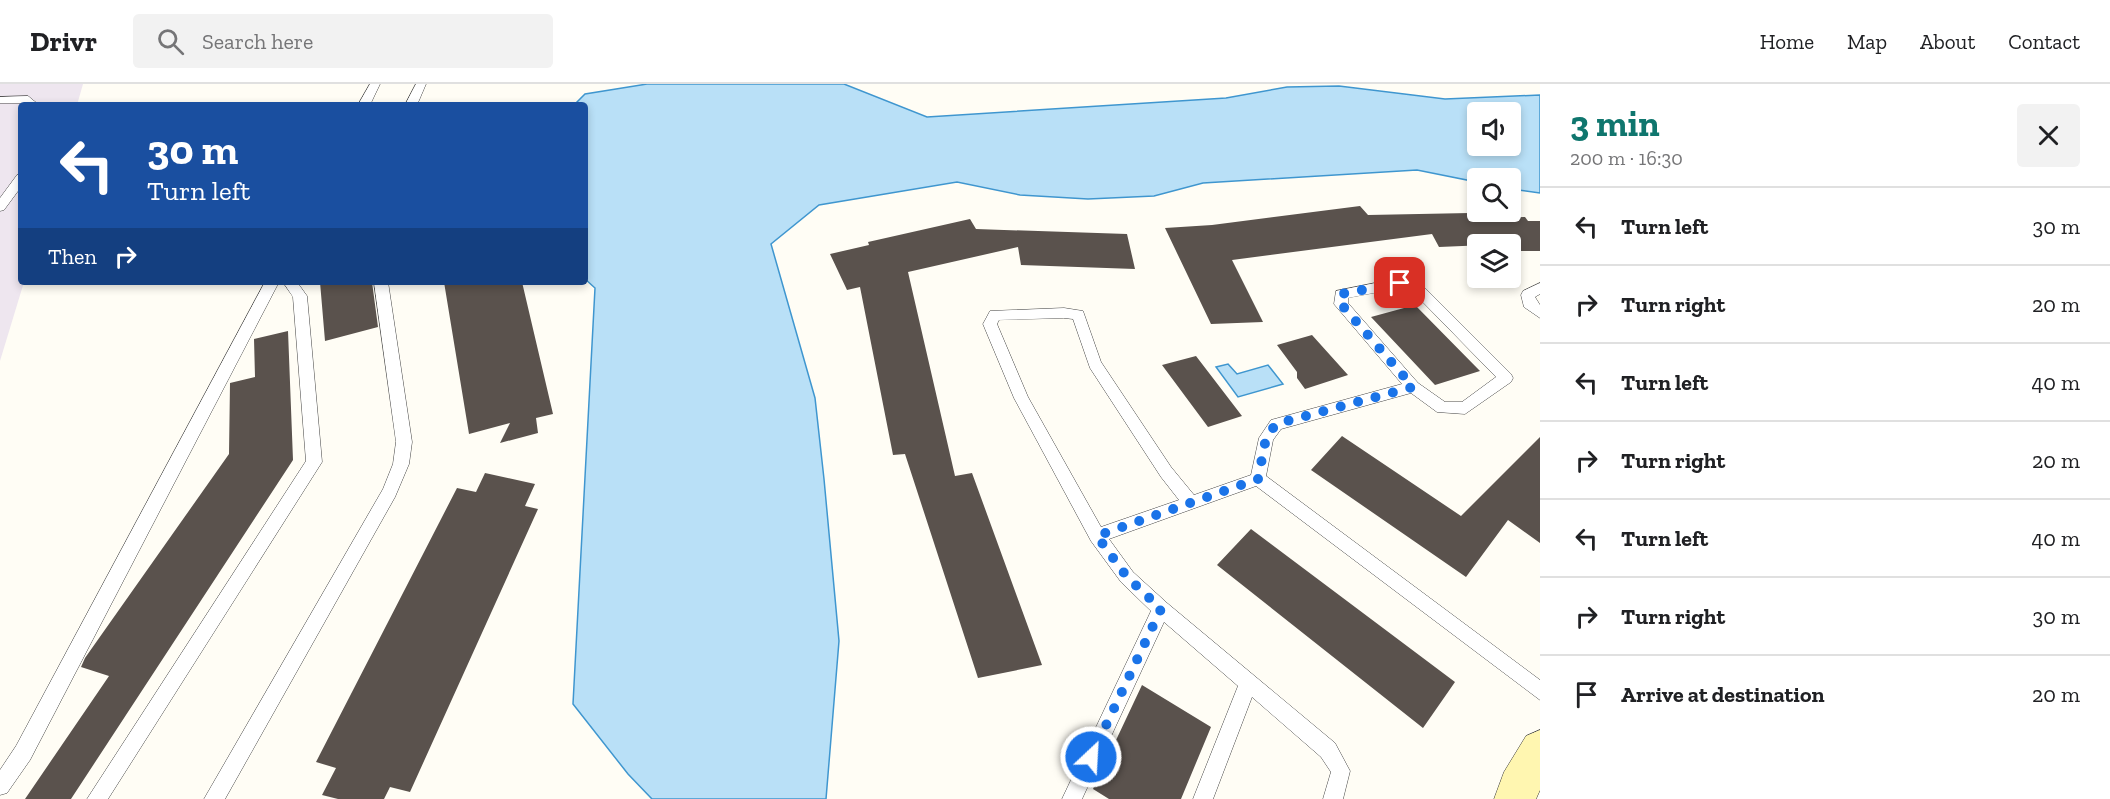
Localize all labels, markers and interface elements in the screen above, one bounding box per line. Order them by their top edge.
search box [133,14,553,68]
text: Drivr [30,25,97,58]
icon: search [154,25,187,58]
text: Search here [202,28,313,55]
text: Home [1760,29,1814,54]
text: Map [1847,29,1887,54]
text: About [1920,29,1975,54]
text: Contact [2008,29,2080,54]
map controls [1467,102,1521,288]
button: sound [1467,102,1521,156]
text: 3 min [1570,102,1660,145]
button: close [2017,104,2080,167]
text: 30 m [147,124,238,175]
icon: left [48,126,126,204]
text: 200 m · 16:30 [1570,146,1683,170]
button: search [1467,168,1521,222]
text: Turn left [147,175,250,207]
icon: left [1570,210,1603,243]
text: Turn left [1621,213,1708,240]
text: 30 m [2033,213,2080,240]
button: layers [1467,234,1521,288]
icon: right [109,240,142,273]
text: Then [48,243,97,270]
pin [1374,257,1425,308]
icon: arrive [1383,266,1416,299]
icon: right [1570,288,1603,321]
text: Turn right [1621,291,1725,318]
text: 20 m [2032,291,2080,318]
icon: left [1570,366,1603,399]
text: Turn left [1621,369,1708,396]
text: 40 m [2031,369,2080,396]
icon: right [1570,444,1603,477]
text: Turn right [1621,447,1725,474]
text: 20 m [2032,447,2080,474]
icon: left [1570,522,1603,555]
text: Turn left [1621,525,1708,552]
text: 40 m [2031,525,2080,552]
icon: right [1570,600,1603,633]
text: Turn right [1621,603,1725,630]
text: 30 m [2033,603,2080,630]
icon: arrive [1570,678,1603,711]
text: Arrive at destination [1621,681,1824,708]
text: 20 m [2032,681,2080,708]
position arrow [1059,725,1123,789]

